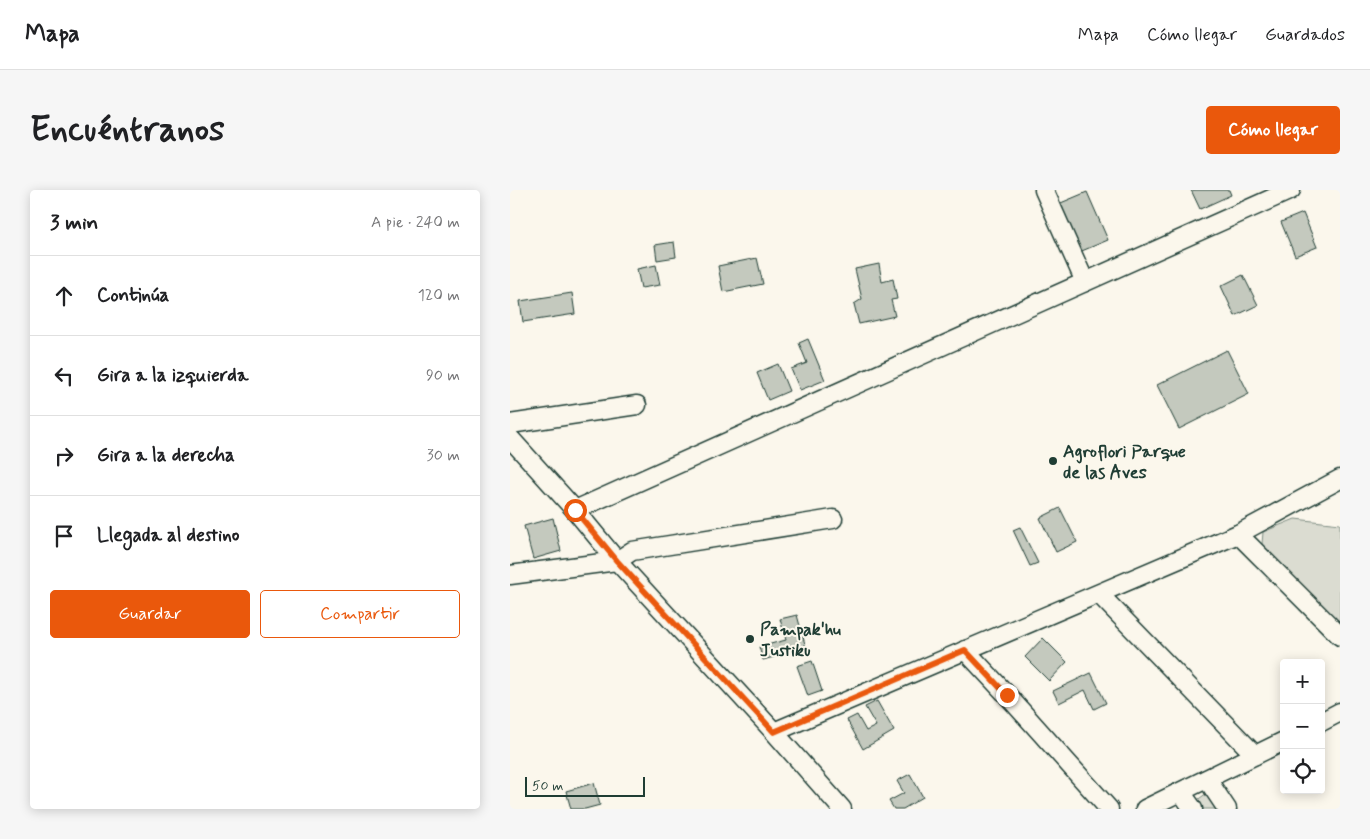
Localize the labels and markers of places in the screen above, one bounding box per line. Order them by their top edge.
place label: Agroflori Parque de las Aves [1063,440,1186,485]
marker: Agroflori Parque de las Aves [1047,455,1059,467]
place label: Pampak'hu Justiku [760,618,841,663]
marker: Pampak'hu Justiku [744,633,756,645]

